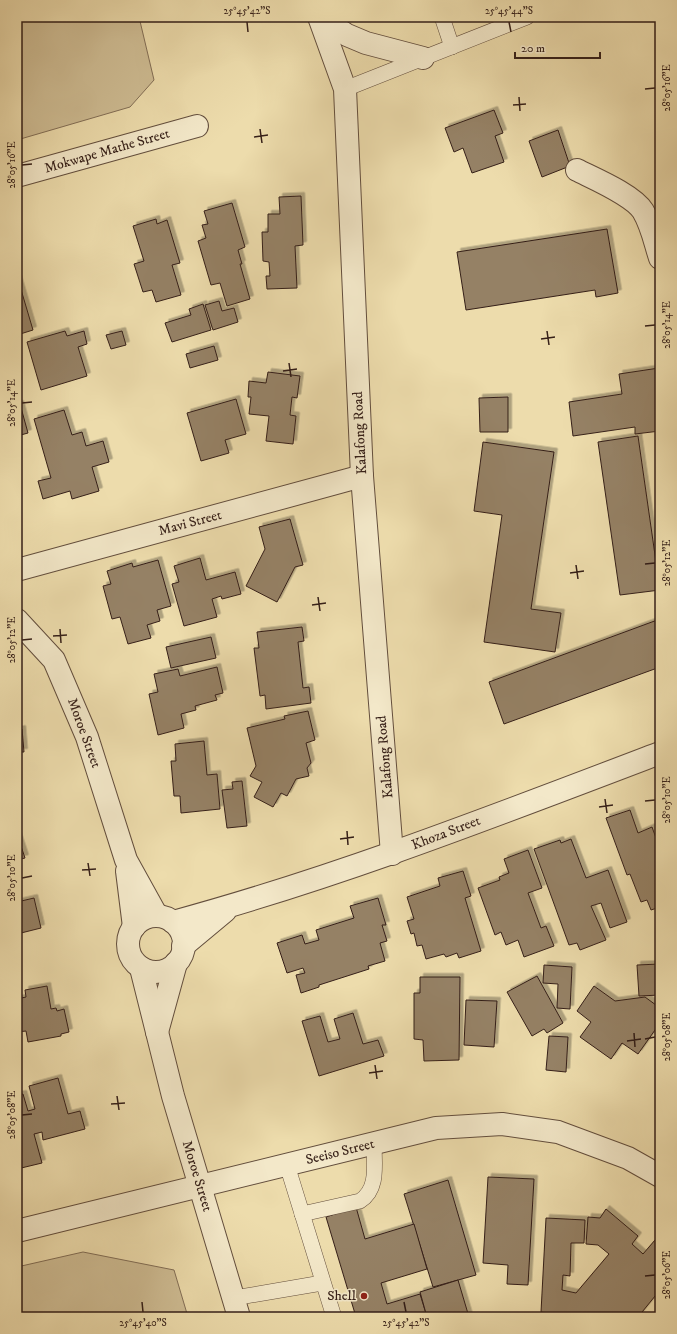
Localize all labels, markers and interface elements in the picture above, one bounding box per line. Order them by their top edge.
text: 25°45'42"S [223,5,271,17]
text: 25°45'44"S [485,5,533,17]
scale bar [515,34,600,60]
text: 20 m [521,41,545,56]
text: 28°05'16"E [661,65,673,111]
street label: Mokwape Mathe Street [42,124,172,177]
text: 28°05'16"E [6,142,18,188]
text: 28°05'14"E [661,301,673,349]
text: 28°05'14"E [6,379,18,427]
street label: Kalafong Road [349,391,371,475]
street label: Mavi Street [156,506,224,540]
text: 28°05'12"E [661,540,673,586]
text: 28°05'12"E [6,617,18,663]
street label: Moroe Street [63,695,105,771]
street label: Kalafong Road [372,715,398,799]
text: 28°05'10"E [661,776,673,824]
street label: Khoza Street [409,812,483,854]
text: 28°05'10"E [6,854,18,902]
text: 28°05'08"E [661,1013,673,1061]
text: 28°05'08"E [6,1091,18,1139]
street label: Seeiso Street [304,1135,377,1169]
street label: Moroe Street [178,1138,216,1214]
text: 28°05'06"E [661,1251,673,1299]
place label: Shell [327,1287,357,1305]
marker: Shell [359,1291,369,1301]
text: 25°45'40"S [119,1317,167,1329]
text: 25°45'42"S [382,1317,430,1329]

